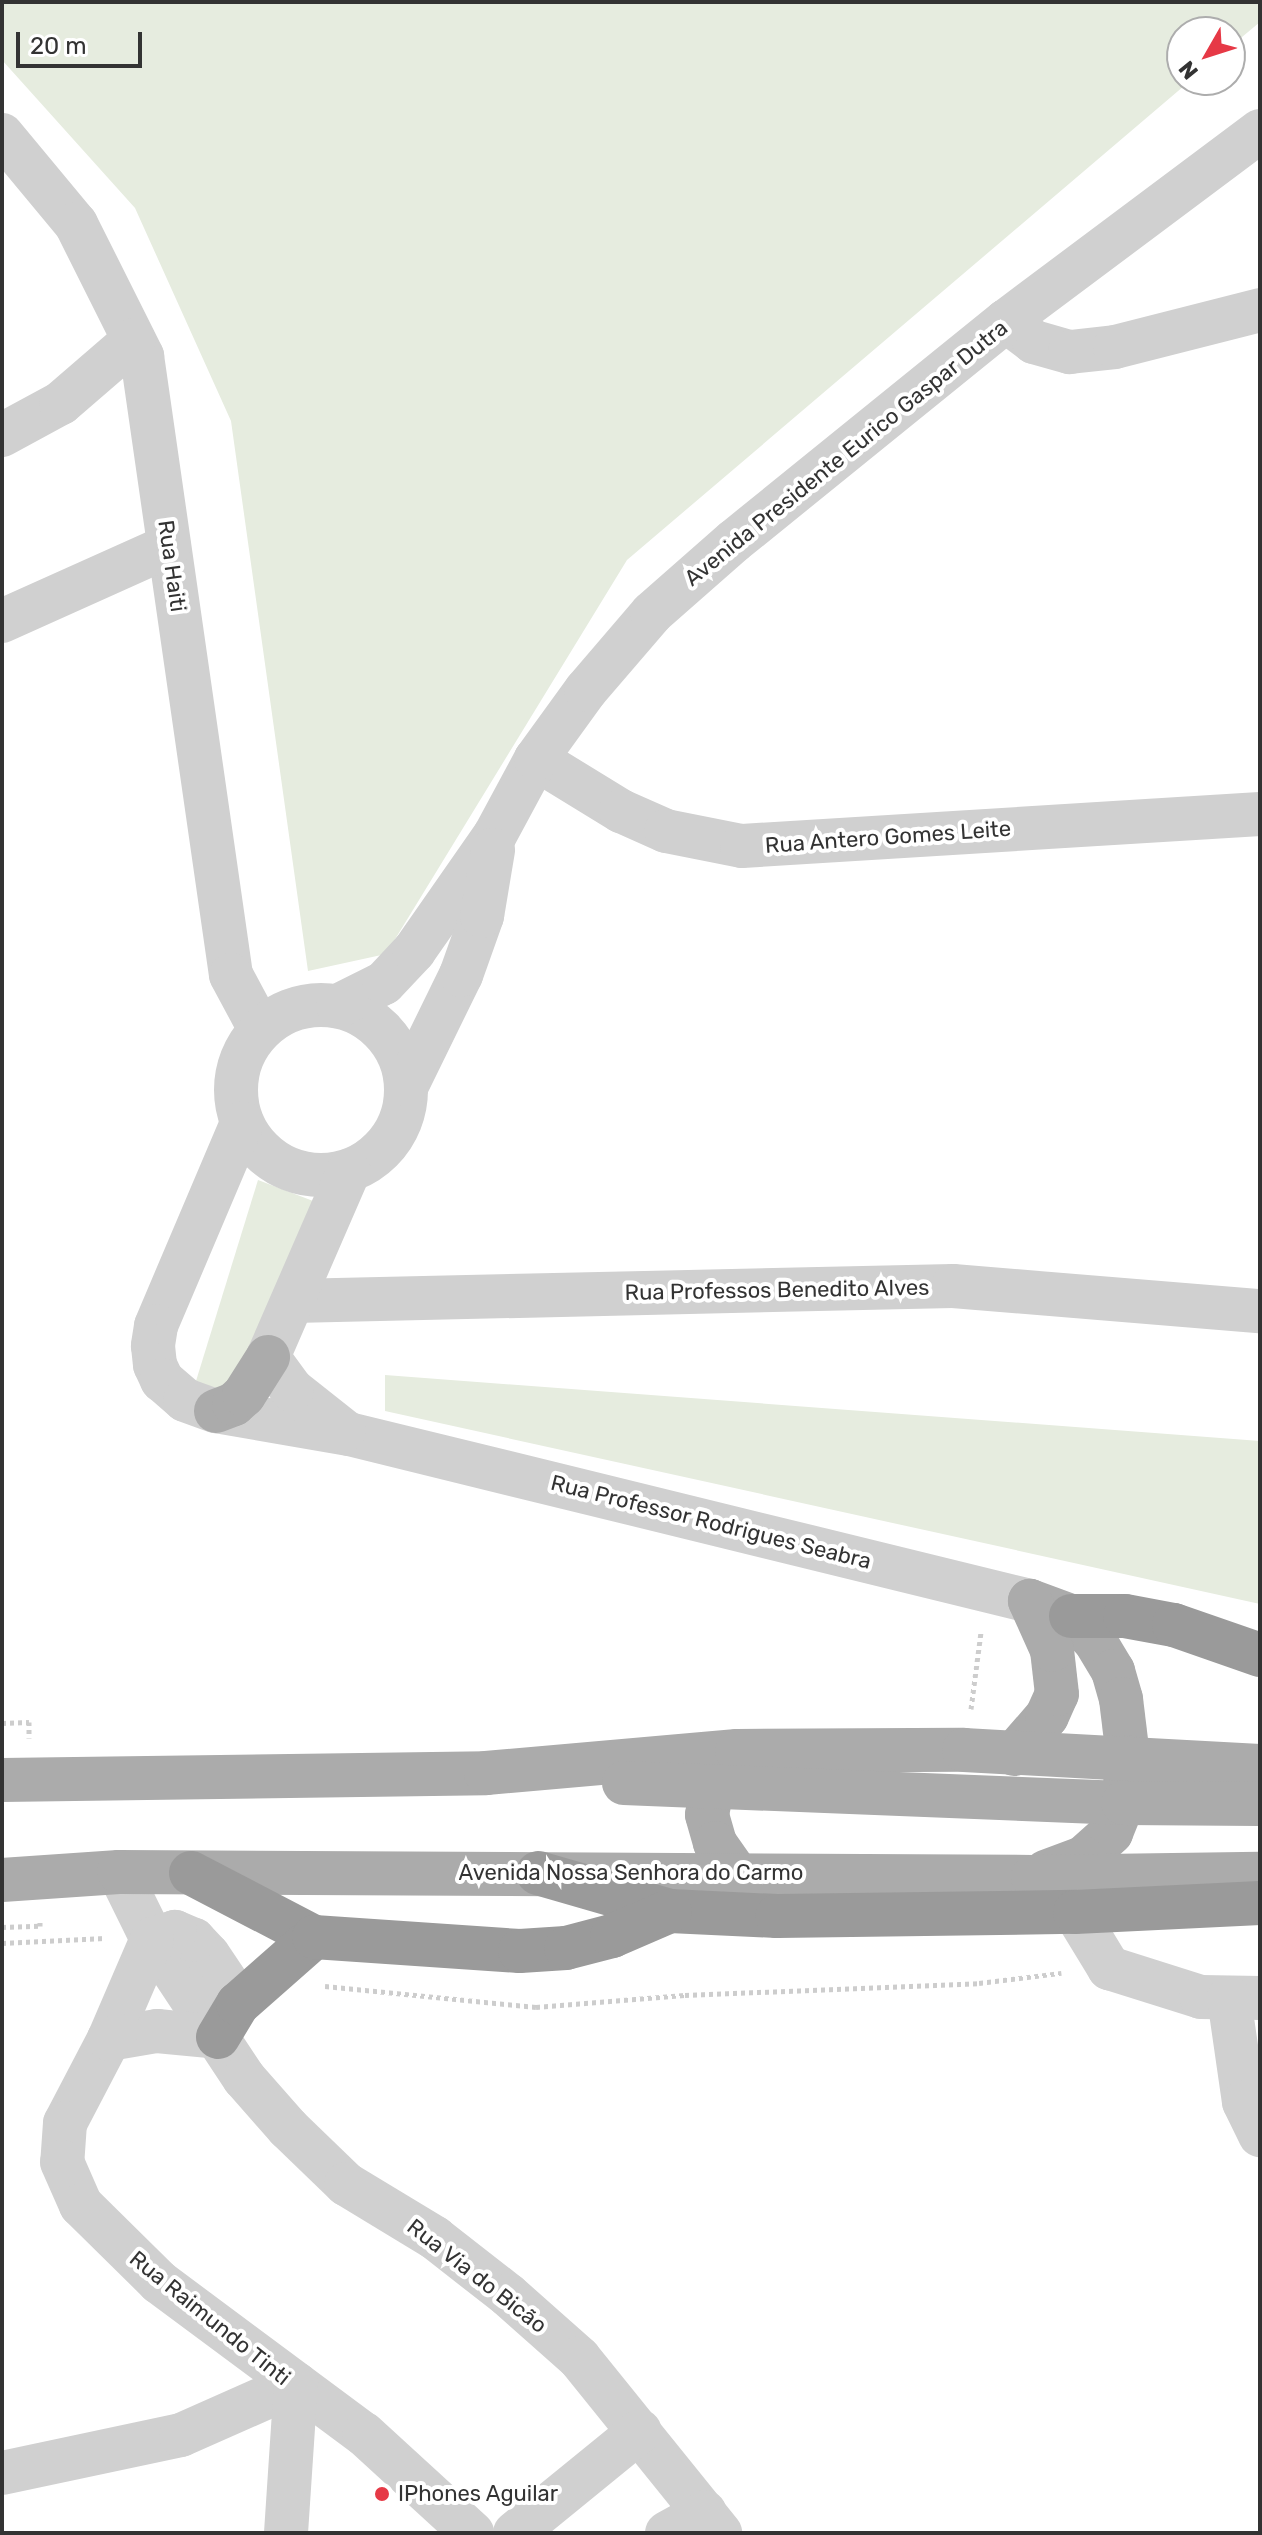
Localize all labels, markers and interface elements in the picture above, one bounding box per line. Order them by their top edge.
scale bar [20,16,146,66]
north arrow [1166,16,1246,96]
text: 20 m [30,32,87,60]
text: N [1173,56,1204,85]
street label: Avenida Presidente Eurico Gaspar Dutra [679,314,1013,592]
street label: Rua Haiti [153,518,191,614]
street label: Rua Antero Gomes Leite [764,815,1012,859]
street label: Rua Professos Benedito Alves [624,1274,930,1306]
street label: Rua Professor Rodrigues Seabra [548,1469,874,1575]
street label: Avenida Nossa Senhora do Carmo [459,1860,803,1886]
street label: Rua Via do Bicão [402,2213,552,2339]
street label: Rua Raimundo Tinti [124,2245,296,2391]
place label: IPhones Aguilar [398,2481,559,2507]
marker: IPhones Aguilar [373,2485,391,2503]

